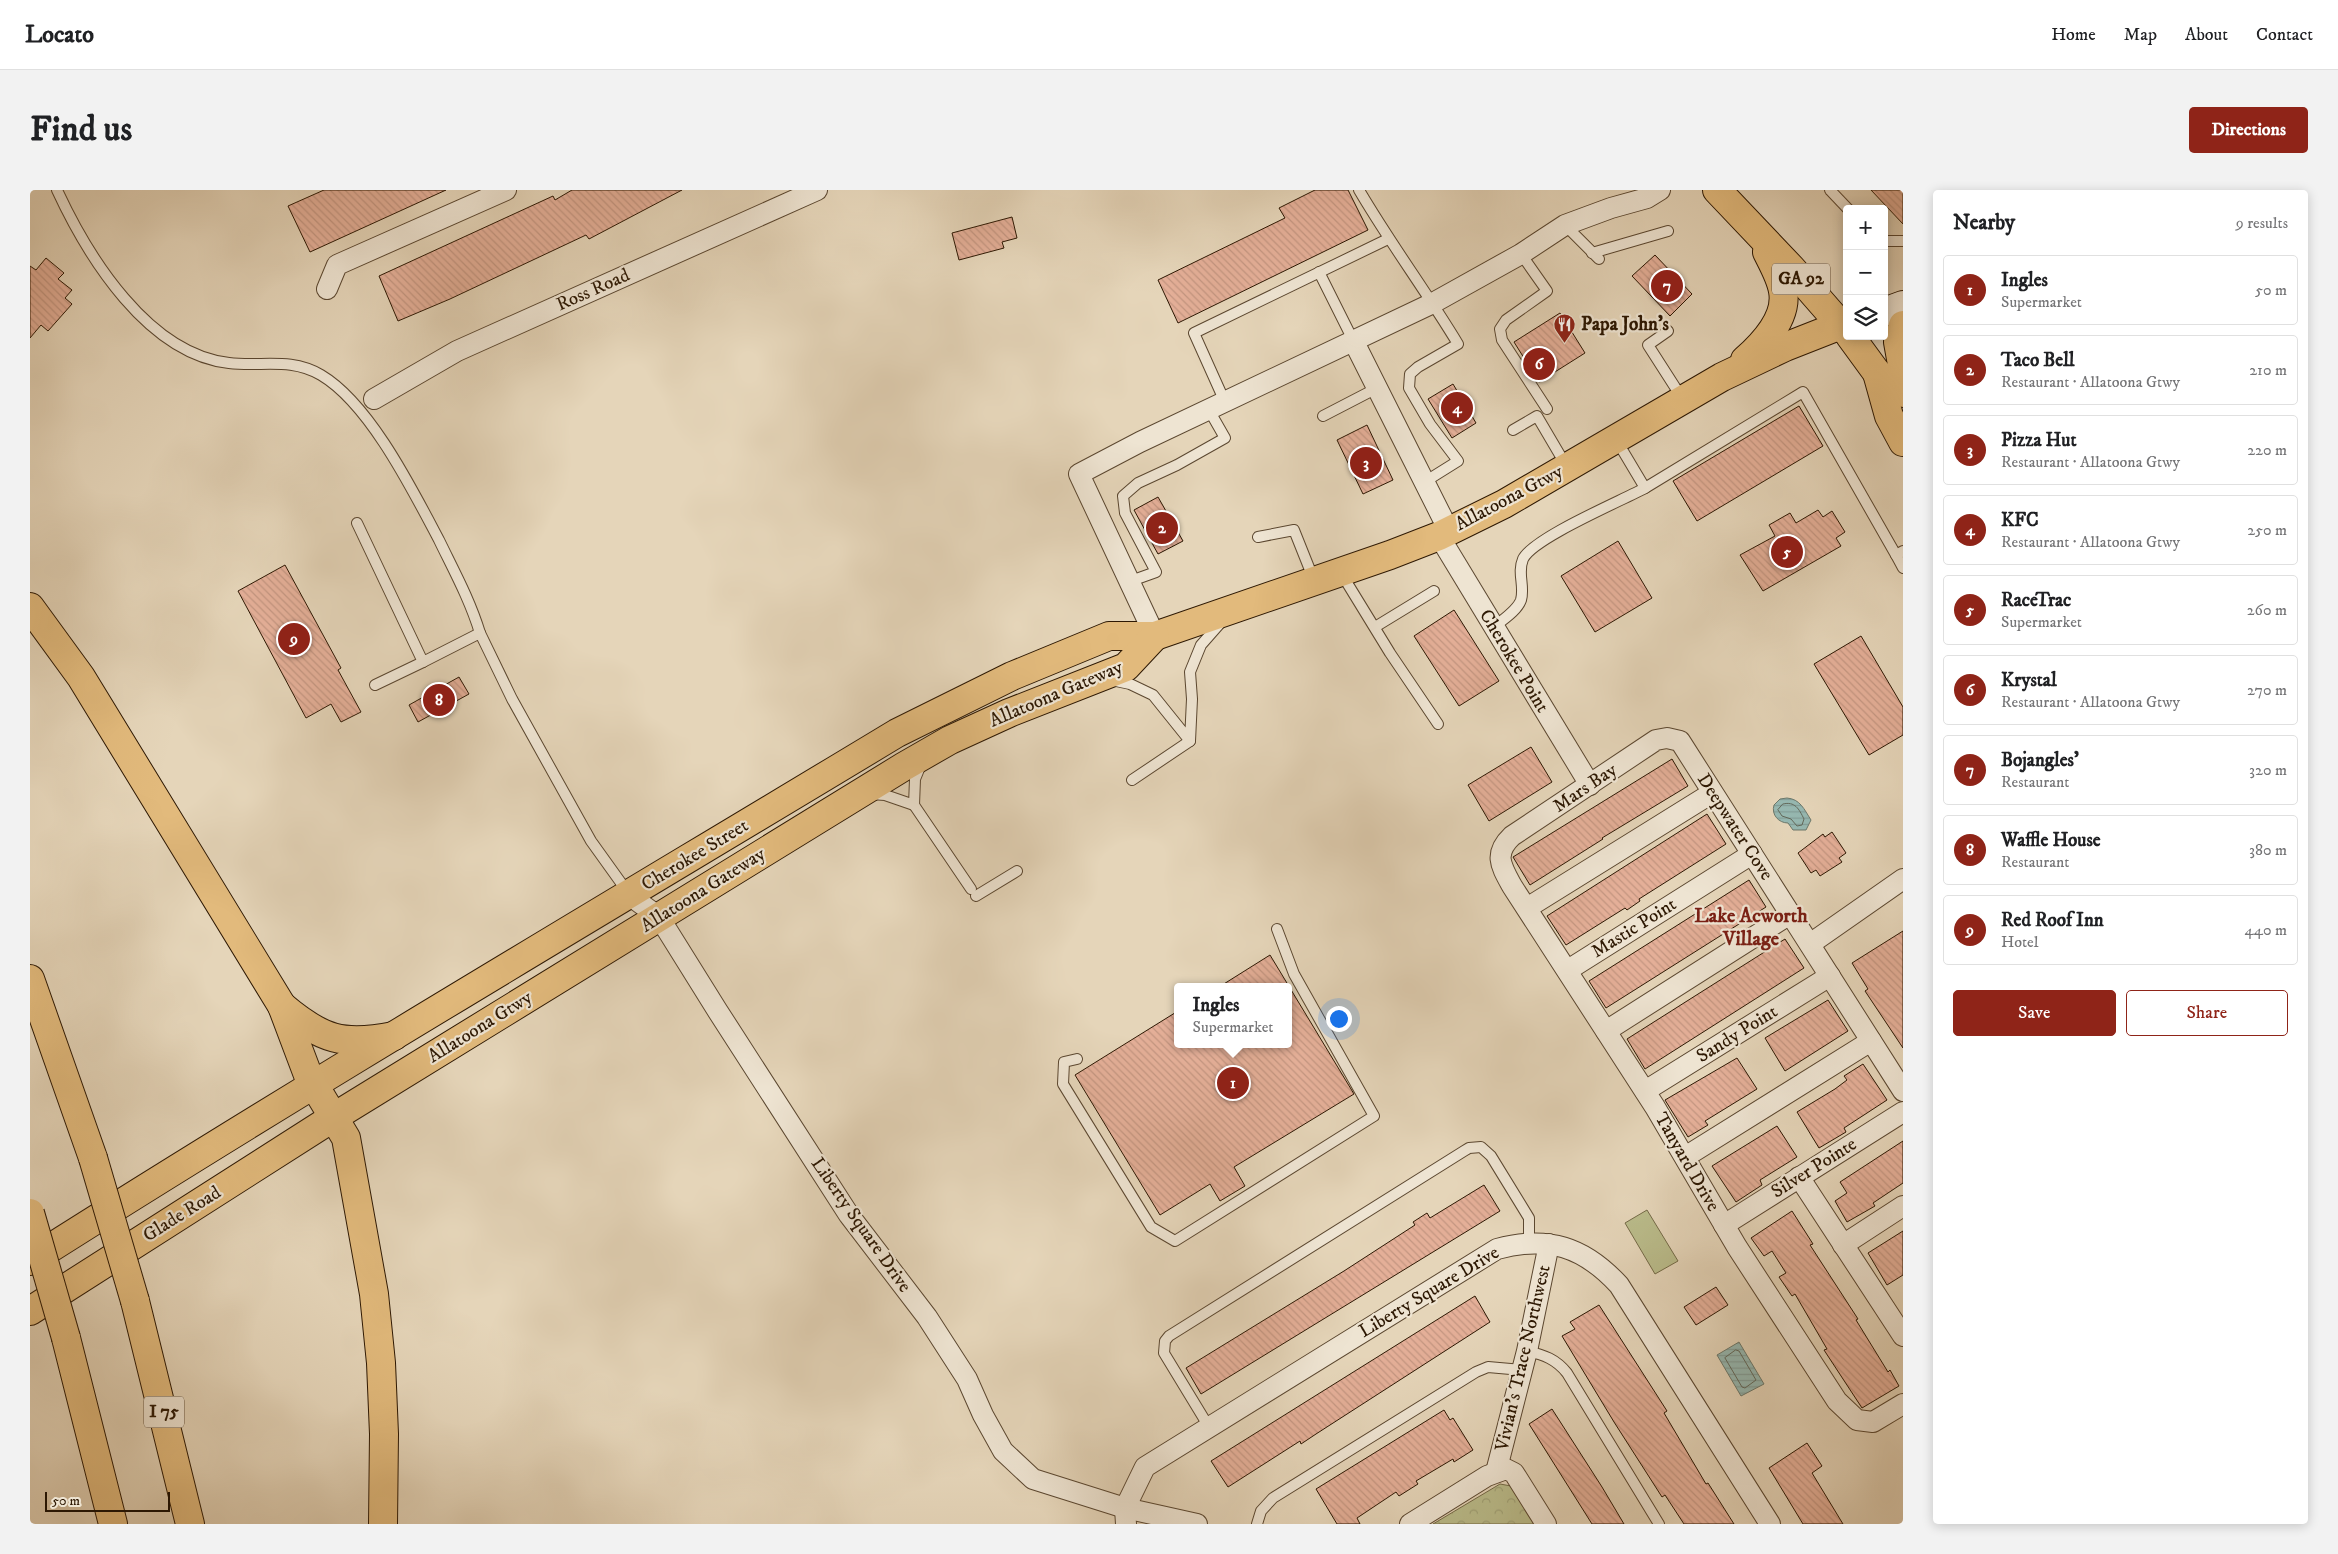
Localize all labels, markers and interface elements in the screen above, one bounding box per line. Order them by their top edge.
text: Locato [25,20,94,50]
text: Home [2051,24,2096,46]
text: Map [2124,24,2157,46]
text: About [2185,24,2228,46]
text: Contact [2256,24,2313,46]
button: Directions [2189,107,2308,153]
text: Find us [30,108,132,152]
map controls [1843,205,1888,340]
button: + [1843,205,1888,250]
text: Nearby [1953,210,2015,236]
text: 9 results [2236,213,2288,233]
button: − [1843,250,1888,295]
street label: Ross Road [553,263,634,316]
road number: GA 92 [1772,264,1830,295]
pin: 7 [1651,267,1683,305]
text: Ingles [2001,269,2048,292]
text: 1 [1967,280,1973,300]
text: 50 m [2255,280,2287,300]
text: Supermarket [2001,292,2082,312]
button: layers [1843,295,1888,340]
restaurant icon: Papa John's [1553,312,1577,343]
place label: Papa John's [1581,313,1669,336]
pin: 6 [1523,345,1555,383]
text: Taco Bell [2001,349,2075,372]
text: 2 [1966,360,1974,380]
text: 210 m [2249,360,2287,380]
text: Restaurant · Allatoona Gtwy [2001,372,2180,392]
pin: 4 [1441,389,1473,427]
text: Pizza Hut [2001,429,2076,452]
text: 3 [1967,440,1973,460]
text: 220 m [2247,440,2287,460]
pin: 3 [1350,444,1382,482]
text: Restaurant · Allatoona Gtwy [2001,452,2180,472]
street label: Allatoona Gtwy [1451,460,1568,536]
pin: 2 [1146,509,1178,547]
text: KFC [2001,509,2039,532]
text: 4 [1965,520,1975,540]
text: 250 m [2247,520,2287,540]
text: Restaurant · Allatoona Gtwy [2001,532,2180,552]
pin: 5 [1771,533,1803,571]
text: RaceTrac [2001,589,2071,612]
text: 5 [1966,600,1974,620]
text: 260 m [2247,600,2287,620]
street label: Cherokee Point [1474,605,1554,717]
text: Supermarket [2001,612,2082,632]
pin: 9 [278,620,310,658]
street label: Allatoona Gateway [986,655,1127,732]
text: Krystal [2001,669,2057,692]
text: 6 [1966,680,1974,700]
text: 270 m [2247,680,2287,700]
pin: 8 [423,681,455,719]
text: Restaurant · Allatoona Gtwy [2001,692,2180,712]
text: Bojangles' [2001,749,2079,772]
street label: Mars Bay [1549,758,1622,818]
text: 7 [1966,760,1974,780]
text: 320 m [2249,760,2287,780]
street label: Deepwater Cove [1692,769,1778,885]
text: Restaurant [2001,772,2069,792]
street label: Cherokee Street [637,814,753,896]
text: Waffle House [2001,829,2101,852]
text: 8 [1966,840,1974,860]
text: 380 m [2249,840,2287,860]
street label: Allatoona Gateway [636,842,770,938]
text: Restaurant [2001,852,2069,872]
street label: Mastic Point [1587,893,1681,963]
district label: Lake Acworth Village [1694,904,1808,952]
text: Red Roof Inn [2001,909,2104,932]
text: 9 [1966,920,1974,940]
text: 440 m [2245,920,2287,940]
text: Hotel [2001,932,2039,952]
popup [1174,983,1292,1048]
street label: Allatoona Gtwy [424,985,537,1068]
button: Save [1953,990,2116,1036]
button: Share [2126,990,2288,1036]
text: Ingles [1193,994,1239,1017]
street label: Sandy Point [1692,1000,1782,1068]
your location [1326,1006,1352,1032]
text: Supermarket [1193,1017,1273,1037]
pin: 1 [1217,1064,1249,1102]
street label: Tanyard Drive [1649,1108,1725,1216]
street label: Silver Pointe [1767,1133,1861,1203]
street label: Liberty Square Drive [805,1153,916,1298]
street label: Glade Road [139,1181,226,1247]
street label: Liberty Square Drive [1355,1241,1504,1344]
street label: Vivian's Trace Northwest [1490,1263,1556,1454]
road number: I 75 [144,1396,184,1428]
scale bar [45,1489,170,1512]
text: 50 m [52,1492,80,1510]

